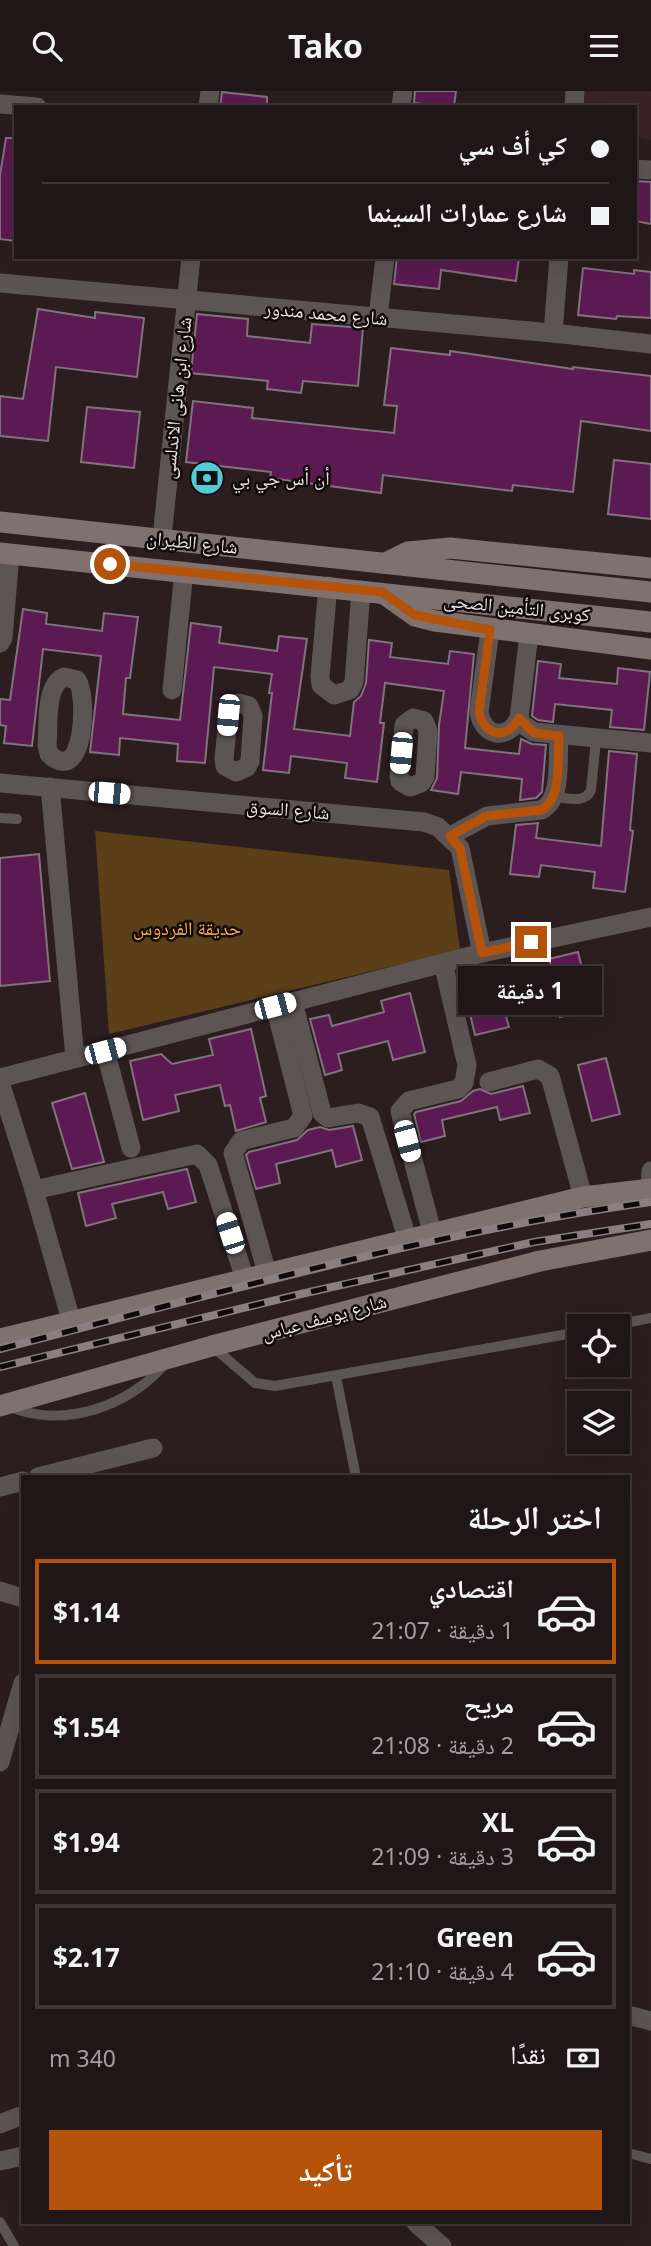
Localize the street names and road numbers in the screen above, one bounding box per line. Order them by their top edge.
street label: شارع محمد مندور [262,295,389,331]
street label: شارع ابن هانى الاندلسى [155,316,197,480]
street label: شارع الطيران [145,524,239,560]
street label: كوبرى التأمين الصحى [442,586,592,628]
street label: شارع السوق [245,792,331,826]
street label: شارع يوسف عباس [259,1288,389,1346]

